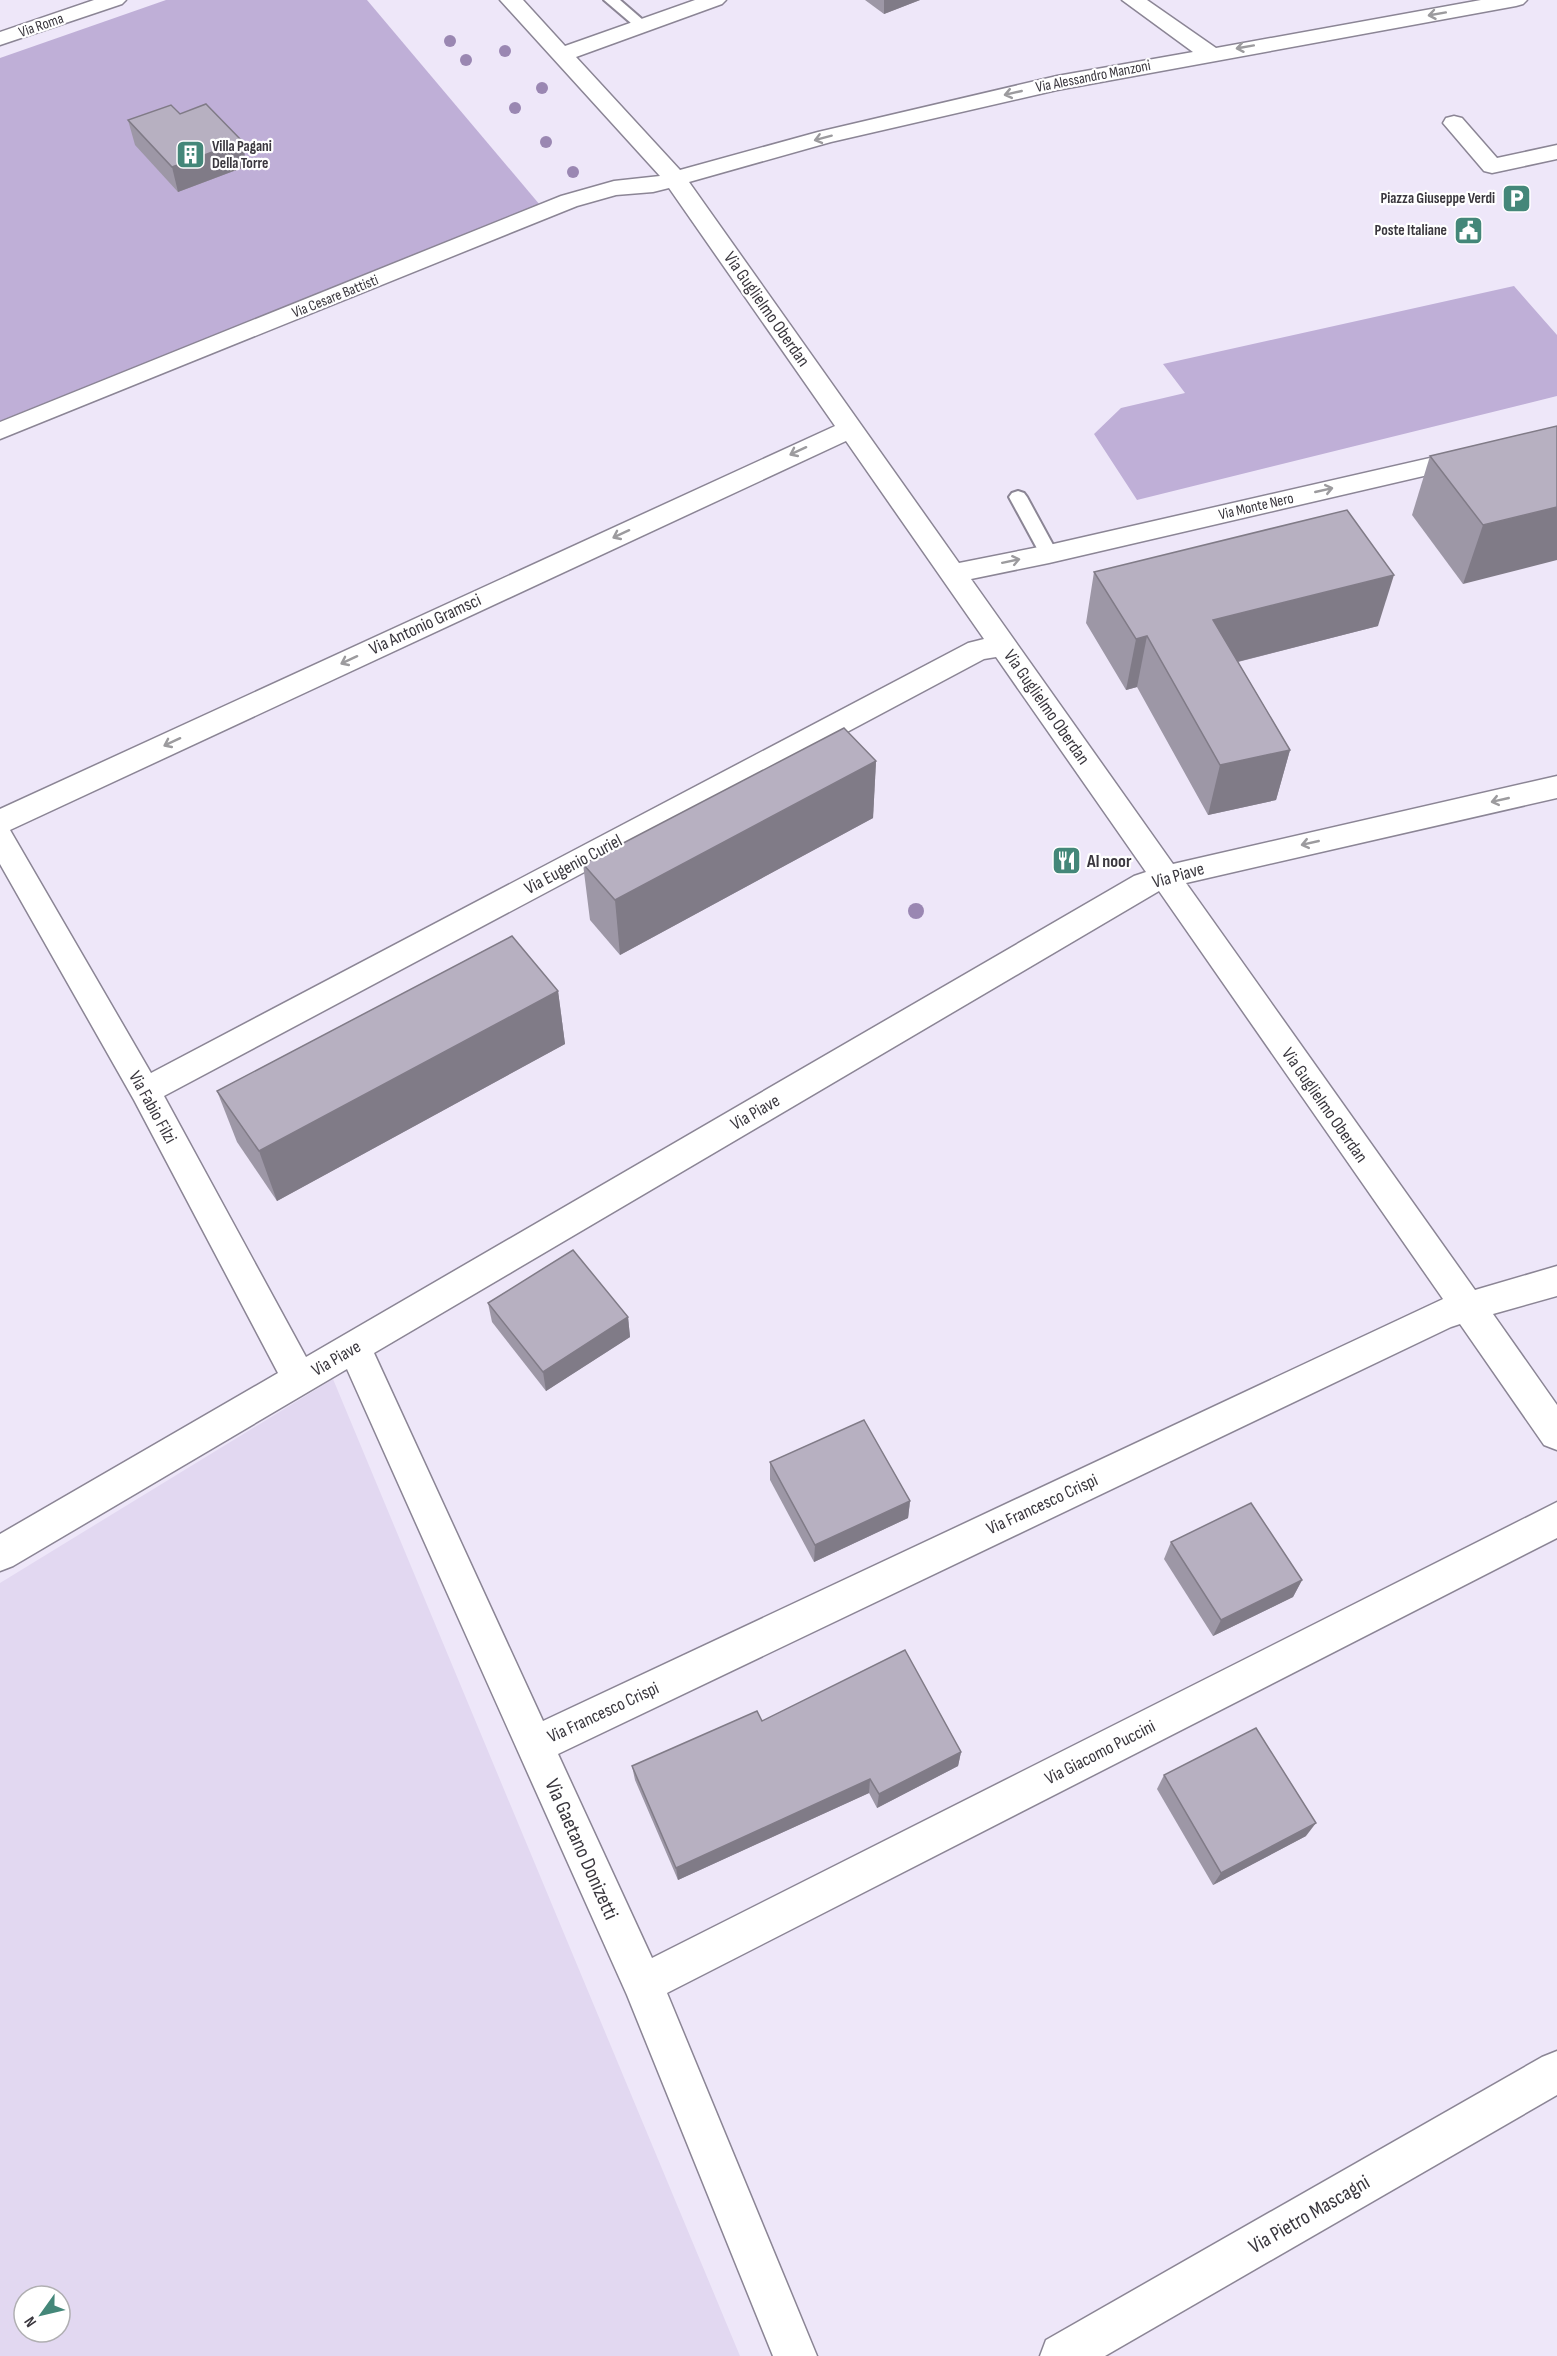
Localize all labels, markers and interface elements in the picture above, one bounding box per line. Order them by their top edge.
one-way arrow [1428,8,1448,19]
street label: Via Roma [16,9,66,42]
one-way arrow [1236,42,1256,53]
street label: Via Alessandro Manzoni [1034,56,1152,97]
one-way arrow [1004,87,1023,99]
one-way arrow [814,132,833,144]
place label: Villa Pagani Della Torre [212,137,272,173]
building icon: Villa Pagani Della Torre [175,139,207,171]
parking icon: Piazza Giuseppe Verdi [1500,182,1532,214]
place label: Piazza Giuseppe Verdi [1380,189,1495,208]
public building icon: Poste Italiane [1452,214,1484,246]
place label: Poste Italiane [1374,221,1447,240]
street label: Via Guglielmo Oberdan [719,248,814,371]
street label: Via Cesare Battisti [289,270,381,322]
one-way arrow [789,446,807,458]
one-way arrow [1315,484,1334,496]
street label: Via Monte Nero [1217,489,1295,524]
one-way arrow [613,528,631,540]
one-way arrow [1002,555,1021,567]
street label: Via Antonio Gramsci [366,589,484,659]
street label: Via Guglielmo Oberdan [999,646,1094,769]
one-way arrow [340,655,359,666]
one-way arrow [164,737,182,748]
one-way arrow [1491,794,1510,806]
street label: Via Eugenio Curiel [521,830,625,899]
one-way arrow [1301,838,1320,849]
restaurant icon: Al noor [1050,845,1082,877]
place label: Al noor [1086,851,1132,872]
street label: Via Piave [1150,858,1207,893]
street label: Via Guglielmo Oberdan [1277,1044,1372,1167]
street label: Via Fabio Filzi [124,1067,181,1147]
street label: Via Piave [727,1090,783,1135]
street label: Via Piave [308,1336,364,1381]
street label: Via Francesco Crispi [983,1470,1101,1539]
street label: Via Francesco Crispi [544,1678,662,1747]
street label: Via Giacomo Puccini [1042,1716,1159,1789]
street label: Via Gaetano Donizetti [539,1775,624,1923]
street label: Via Pietro Mascagni [1244,2170,1374,2259]
north arrow [12,2284,72,2344]
text: N [21,2313,41,2330]

